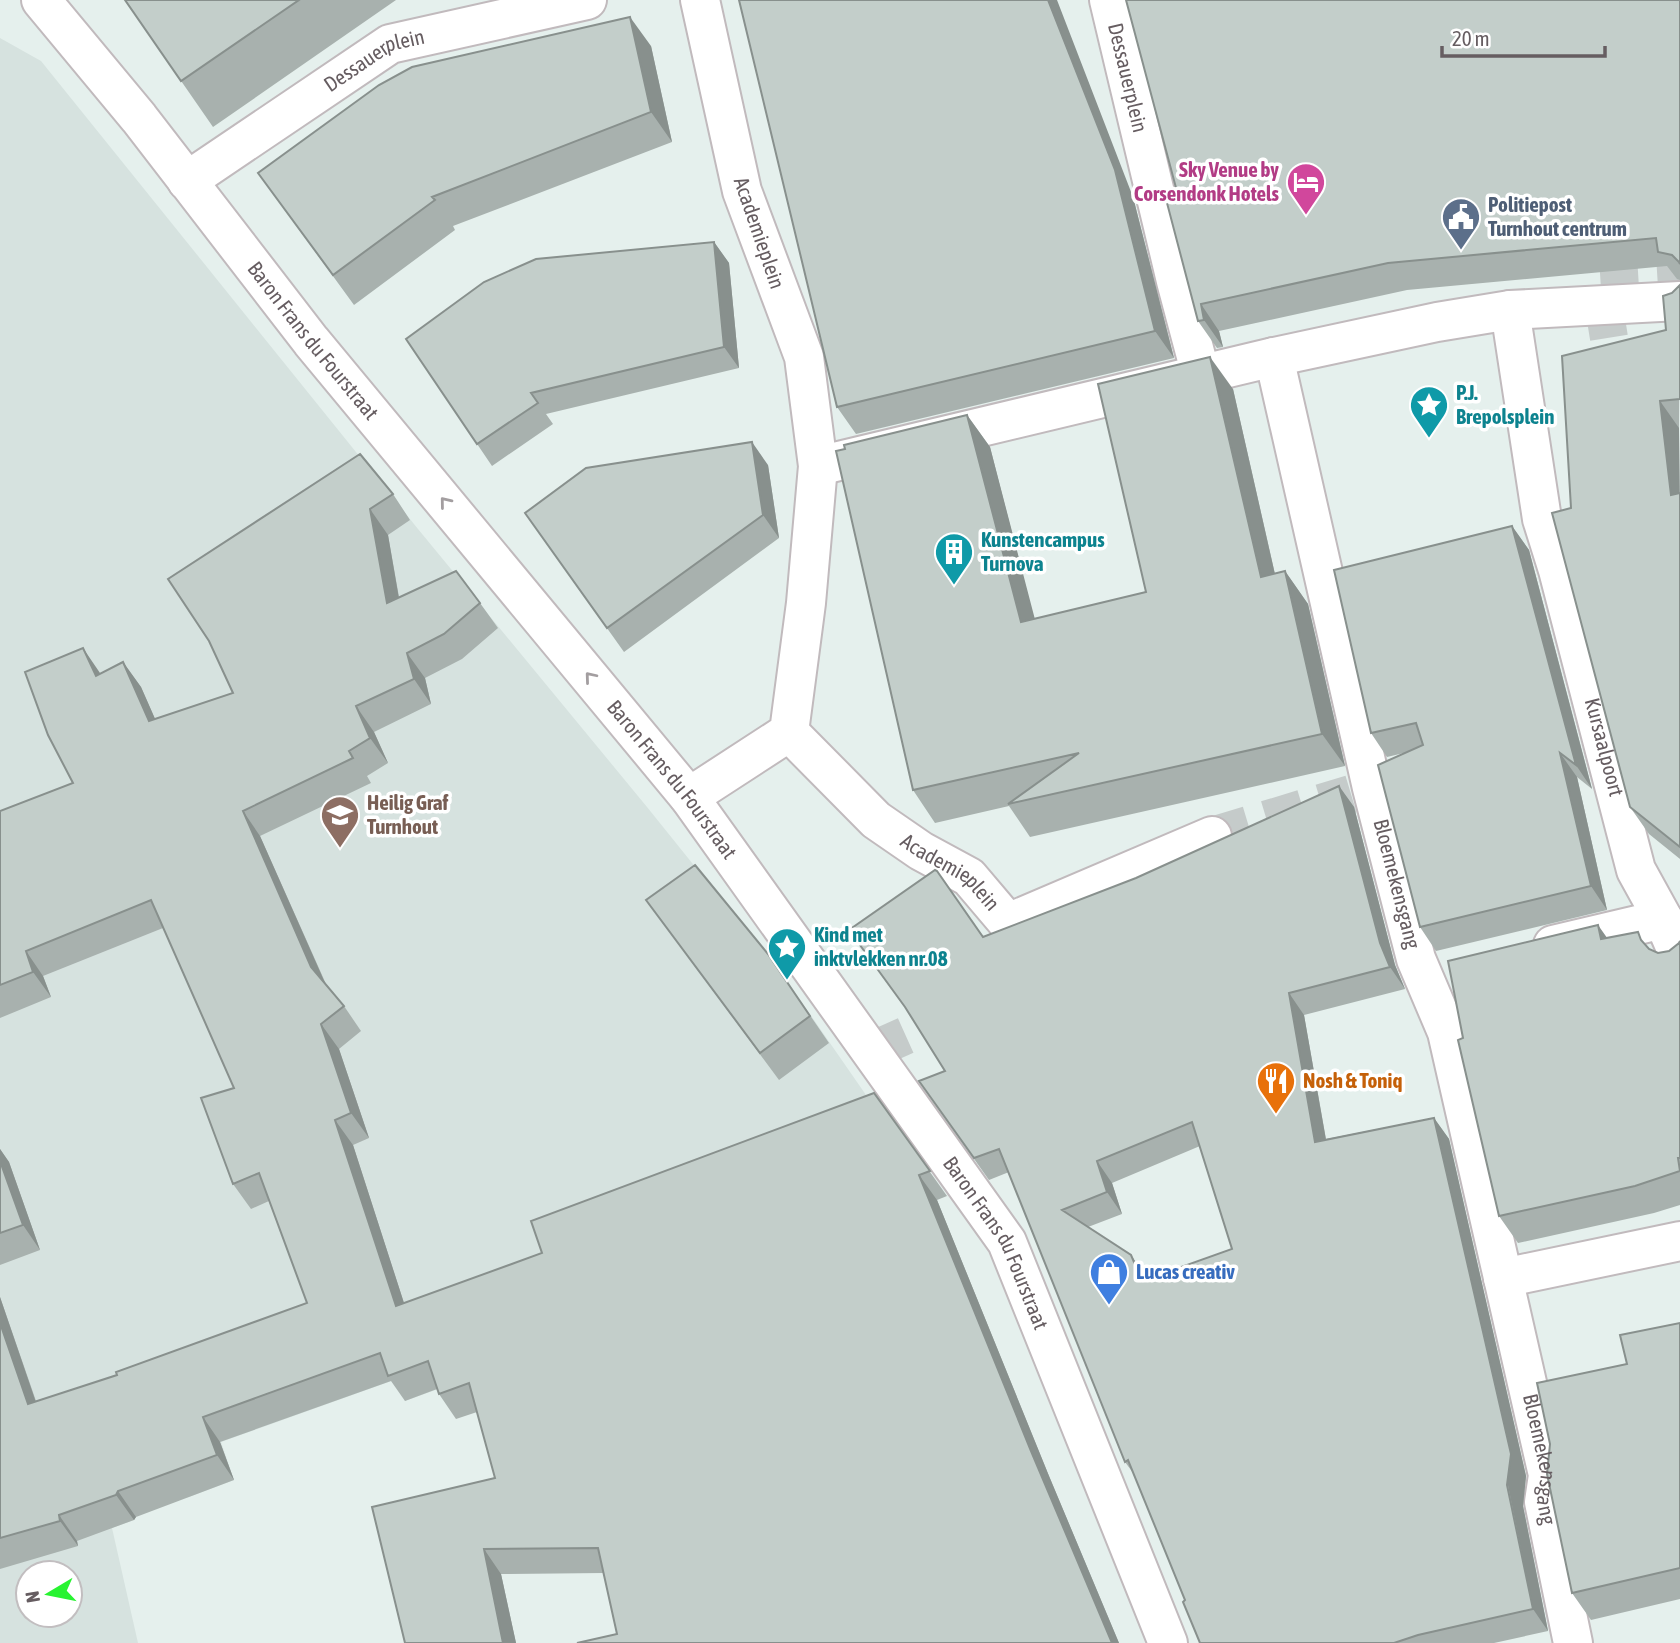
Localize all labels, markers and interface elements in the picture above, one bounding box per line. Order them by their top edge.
scale bar [1442,14,1605,58]
street label: Dessauerplein [1104,20,1153,135]
street label: Dessauerplein [319,24,427,96]
text: 20 m [1452,26,1490,50]
place label: Sky Venue by Corsendonk Hotels [1134,157,1280,205]
hotel icon: Sky Venue by Corsendonk Hotels [1285,161,1327,216]
street label: Academieplein [730,174,790,292]
place label: Politiepost Turnhout centrum [1488,192,1627,240]
public building icon: Politiepost Turnhout centrum [1440,196,1482,251]
street label: Baron Frans du Fourstraat [243,257,384,424]
place label: P.J. Brepolsplein [1456,380,1554,428]
place icon: P.J. Brepolsplein [1408,384,1450,439]
one-way arrow [441,497,453,510]
place label: Kunstencampus Turnova [981,527,1105,575]
building icon: Kunstencampus Turnova [933,531,975,586]
one-way arrow [586,672,598,685]
street label: Baron Frans du Fourstraat [603,695,742,863]
street label: Kursaalpoort [1581,695,1629,799]
place label: Heilig Graf Turnhout [367,790,449,838]
school or university icon: Heilig Graf Turnhout [319,794,361,849]
street label: Bloemekensgang [1369,816,1426,951]
street label: Academieplein [897,828,1005,915]
place label: Kind met inktvlekken nr.08 [814,922,948,970]
place icon: Kind met inktvlekken nr.08 [766,926,808,981]
restaurant icon: Nosh & Toniq [1255,1060,1297,1115]
place label: Nosh & Toniq [1303,1068,1402,1092]
street label: Baron Frans du Fourstraat [939,1152,1054,1333]
shop icon: Lucas creativ [1088,1251,1130,1306]
place label: Lucas creativ [1136,1259,1235,1283]
street label: Bloemekensgang [1519,1391,1562,1527]
north arrow [14,1559,84,1629]
text: N [20,1590,44,1604]

